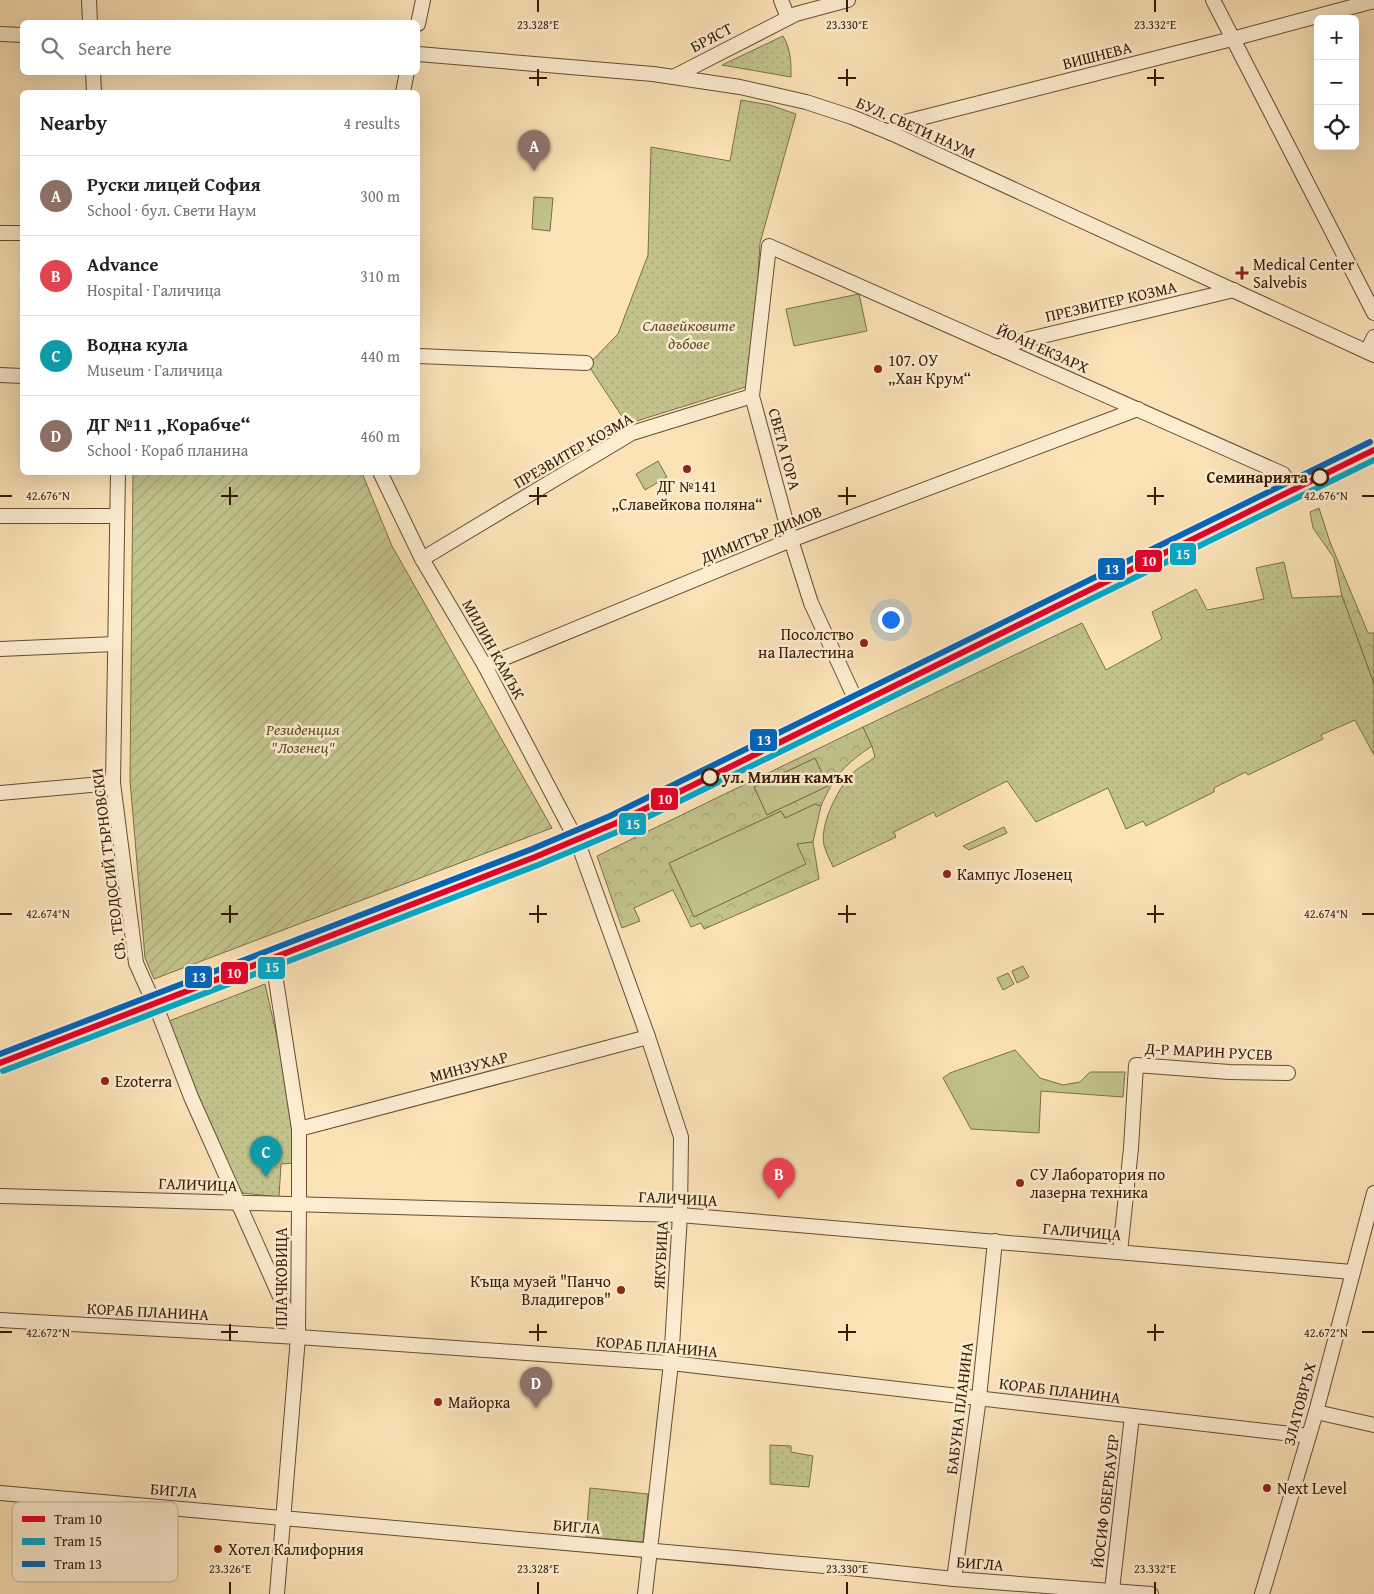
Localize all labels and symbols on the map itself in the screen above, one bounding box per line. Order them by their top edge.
text: 23.328°E [517,16,559,33]
street label: БРЯСТ [686,16,736,58]
text: 23.330°E [826,16,868,33]
text: 23.332°E [1134,16,1176,33]
street label: ВИШНЕВА [1060,35,1135,75]
street label: БУЛ. СВЕТИ НАУМ [853,90,979,164]
pin: A [518,130,550,171]
place label: Medical Center Salvebis [1253,252,1355,294]
marker: Medical Center Salvebis [1235,266,1249,280]
street label: ПРЕЗВИТЕР КОЗМА [1043,274,1179,328]
park label: Славейковите дъбове [642,313,736,355]
street label: ЙОАН ЕКЗАРХ [993,317,1093,379]
place label: 107. ОУ „Хан Крум“ [888,348,971,390]
marker: 107. ОУ „Хан Крум“ [872,363,884,375]
street label: СВЕТА ГОРА [763,405,808,493]
street label: ПРЕЗВИТЕР КОЗМА [509,406,637,494]
marker: ДГ №141 „Славейкова поляна“ [681,463,693,475]
place label: Семинарията [1207,465,1309,489]
marker: Семинарията [1311,468,1329,486]
place label: ДГ №141 „Славейкова поляна“ [611,474,763,516]
text: 42.676°N [26,487,70,504]
text: 42.676°N [1304,487,1348,504]
street label: ДИМИТЪР ДИМОВ [696,499,825,570]
line badge: 15 [1169,542,1197,566]
text: 15 [1176,544,1190,564]
line badge: 10 [1134,549,1163,573]
text: 10 [1142,551,1156,571]
line badge: 13 [1097,557,1126,581]
text: 13 [1105,559,1119,579]
street label: МИЛИН КАМЪК [456,594,532,704]
your location [878,607,904,633]
place label: Посолство на Палестина [758,622,854,664]
marker: Посолство на Палестина [858,637,870,649]
park label: Резиденция "Лозенец" [265,717,340,759]
line badge: 13 [749,728,778,752]
text: 13 [757,730,771,750]
place label: ул. Милин камък [721,765,854,789]
street label: СВ. ТЕОДОСИЙ ТЪРНОВСКИ [84,767,132,961]
marker: ул. Милин камък [701,768,719,786]
line badge: 10 [650,787,679,811]
text: 10 [658,789,672,809]
line badge: 15 [618,812,647,836]
text: 15 [626,814,640,834]
place label: Кампус Лозенец [957,862,1072,886]
marker: Кампус Лозенец [941,868,953,880]
text: 42.674°N [26,905,70,922]
text: 42.674°N [1304,905,1348,922]
line badge: 15 [257,956,286,980]
text: 15 [265,957,279,977]
line badge: 10 [220,961,249,985]
text: 10 [227,963,241,983]
line badge: 13 [184,965,213,989]
text: 13 [192,967,206,987]
street label: Д-Р МАРИН РУСЕВ [1144,1036,1273,1066]
street label: МИНЗУХАР [427,1044,511,1088]
place label: Ezoterra [115,1069,172,1093]
marker: Ezoterra [99,1075,111,1087]
pin: C [250,1136,282,1177]
pin: B [763,1158,795,1199]
place label: СУ Лаборатория по лазерна техника [1030,1162,1165,1204]
street label: ГАЛИЧИЦА [158,1171,238,1197]
marker: СУ Лаборатория по лазерна техника [1014,1177,1026,1189]
street label: ГАЛИЧИЦА [638,1184,718,1212]
street label: ГАЛИЧИЦА [1042,1216,1123,1246]
street label: ЯКУБИЦА [646,1220,674,1291]
street label: ПЛАЧКОВИЦА [269,1227,293,1327]
place label: Къща музей "Панчо Владигеров" [470,1269,611,1311]
marker: Къща музей "Панчо Владигеров" [615,1284,627,1296]
street label: КОРАБ ПЛАНИНА [86,1296,210,1326]
text: 42.672°N [26,1324,70,1341]
text: 42.672°N [1304,1324,1348,1341]
street label: КОРАБ ПЛАНИНА [595,1329,719,1363]
street label: БАБУНА ПЛАНИНА [939,1340,979,1476]
street label: ЗЛАТОВРЪХ [1276,1360,1322,1448]
pin: D [520,1367,552,1408]
street label: КОРАБ ПЛАНИНА [998,1371,1122,1409]
place label: Майорка [448,1390,511,1414]
marker: Майорка [432,1396,444,1408]
street label: ЙОСИФ ОБЕРБАУЕР [1085,1433,1125,1569]
street label: БИГЛА [149,1476,199,1504]
place label: Next Level [1277,1476,1347,1500]
marker: Next Level [1261,1482,1273,1494]
legend [12,1502,178,1582]
text: Tram 10 [54,1509,102,1529]
street label: БИГЛА [552,1512,602,1540]
text: Tram 15 [54,1531,102,1551]
place label: Хотел Калифорния [228,1537,364,1561]
marker: Хотел Калифорния [212,1543,224,1555]
street label: БИГЛА [955,1549,1005,1577]
text: Tram 13 [54,1554,102,1574]
text: 23.326°E [209,1560,251,1577]
text: 23.328°E [517,1560,559,1577]
text: 23.330°E [826,1560,868,1577]
text: 23.332°E [1134,1560,1176,1577]

